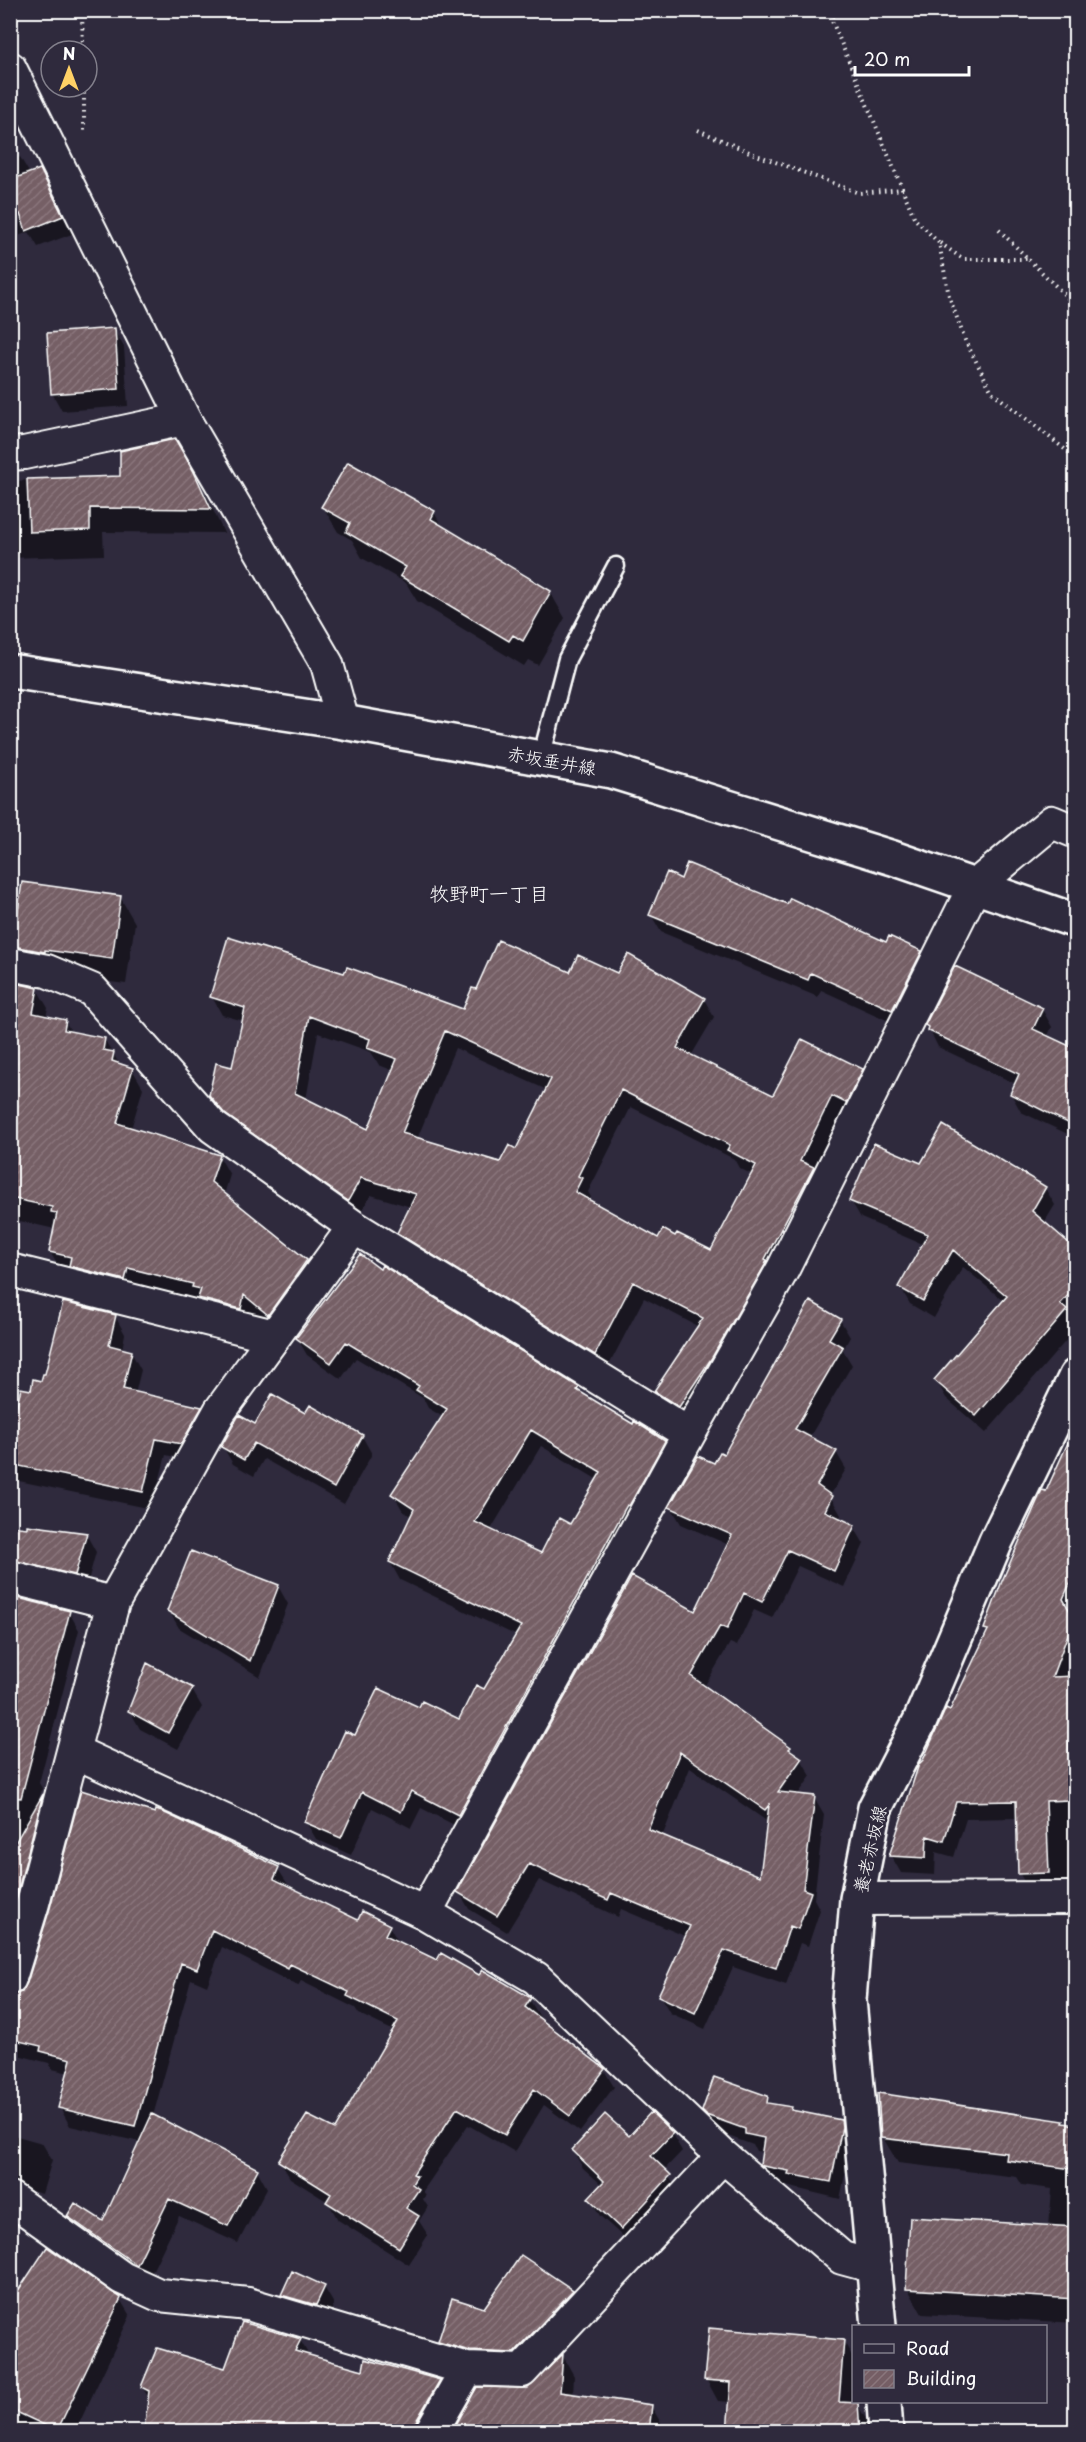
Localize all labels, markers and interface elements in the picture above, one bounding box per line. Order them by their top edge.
north arrow [39,39,99,99]
scale bar [855,39,969,77]
text: N [63,41,75,65]
text: 20 m [864,45,910,72]
street label: 赤坂垂井線 [505,739,599,781]
district label: 牧野町一丁目 [429,878,549,908]
street label: 養老赤坂線 [846,1802,892,1896]
legend [852,2325,1047,2403]
text: Road [906,2334,950,2361]
text: Building [906,2364,976,2391]

